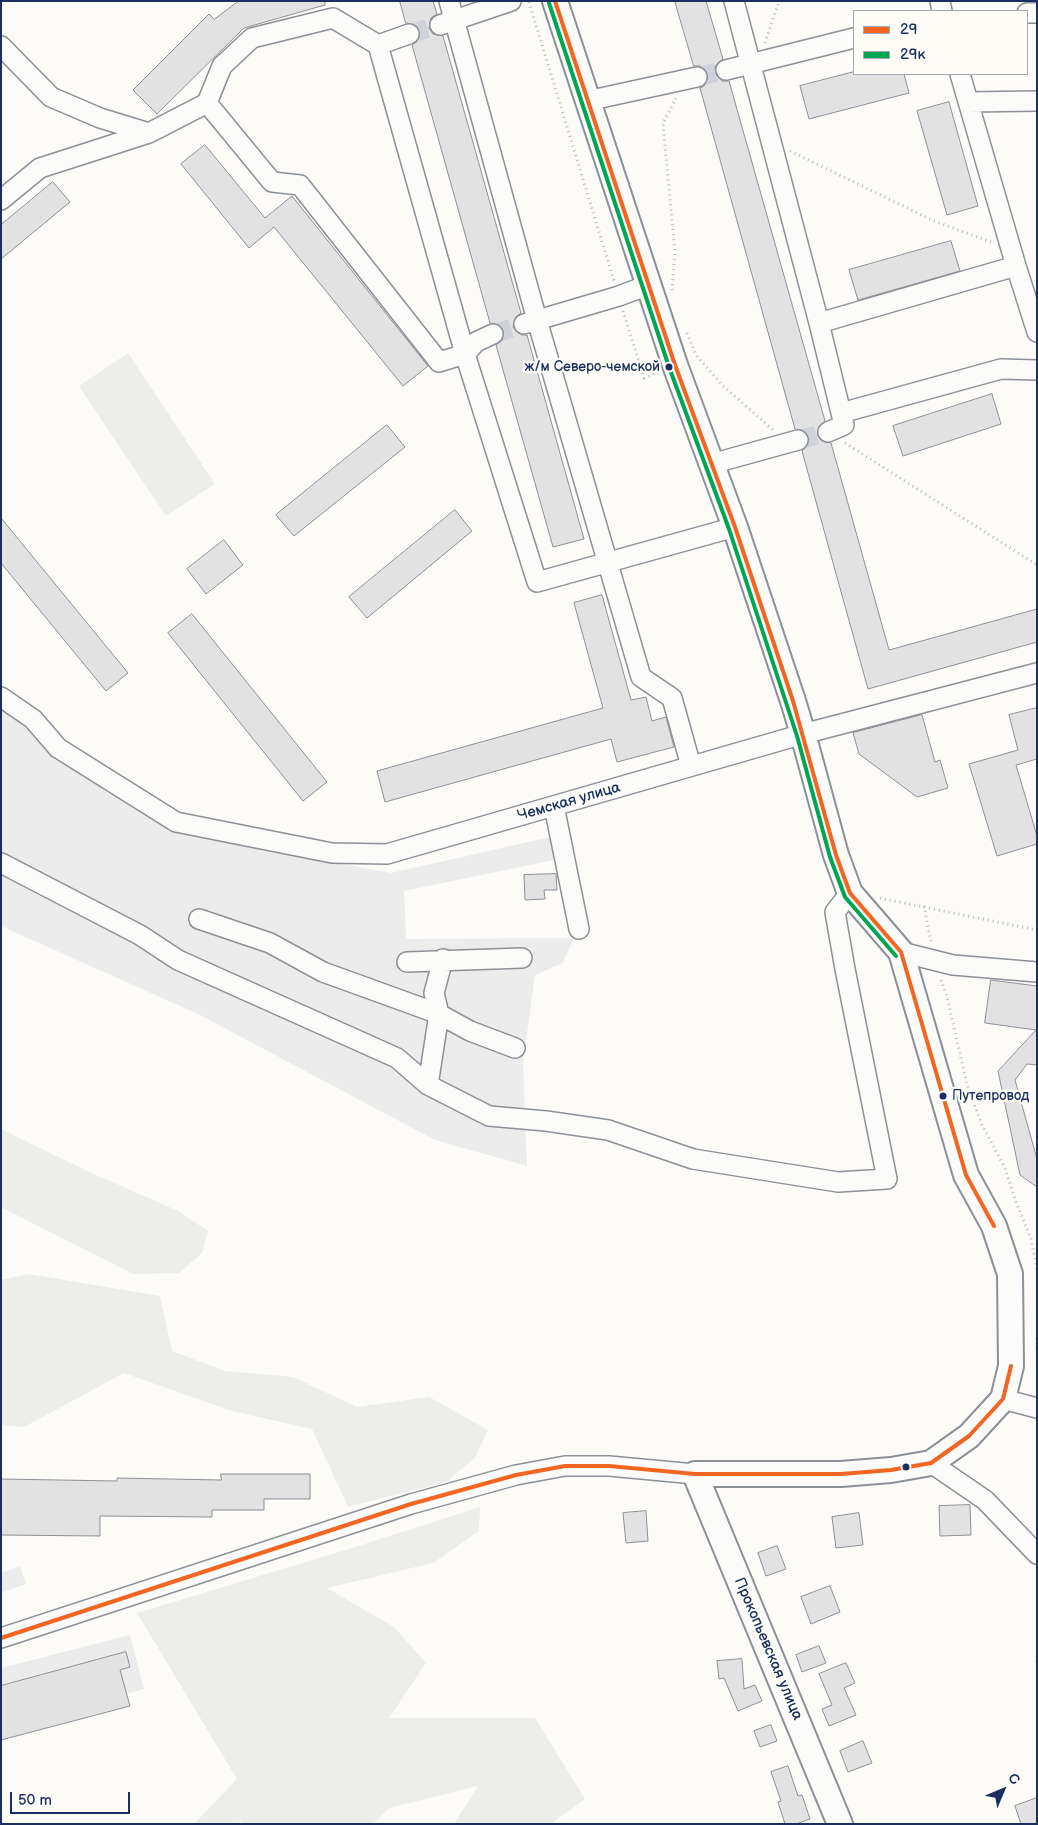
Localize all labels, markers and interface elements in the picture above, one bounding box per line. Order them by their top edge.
legend [853,10,1028,75]
text: 29 [900,20,918,39]
text: 29к [900,45,926,64]
place label: ж/м Северо-чемской [525,359,660,375]
marker: ж/м Северо-чемской [664,362,674,372]
street label: Чемская улица [516,779,622,825]
place label: Путепровод [952,1088,1029,1104]
marker: Путепровод [938,1091,948,1101]
unlabelled marker [901,1462,911,1472]
street label: Прокопьевская улица [730,1575,806,1723]
north arrow [978,1765,1028,1815]
text: С [1005,1770,1023,1788]
scale bar [12,1782,132,1814]
text: 50 m [18,1791,52,1810]

